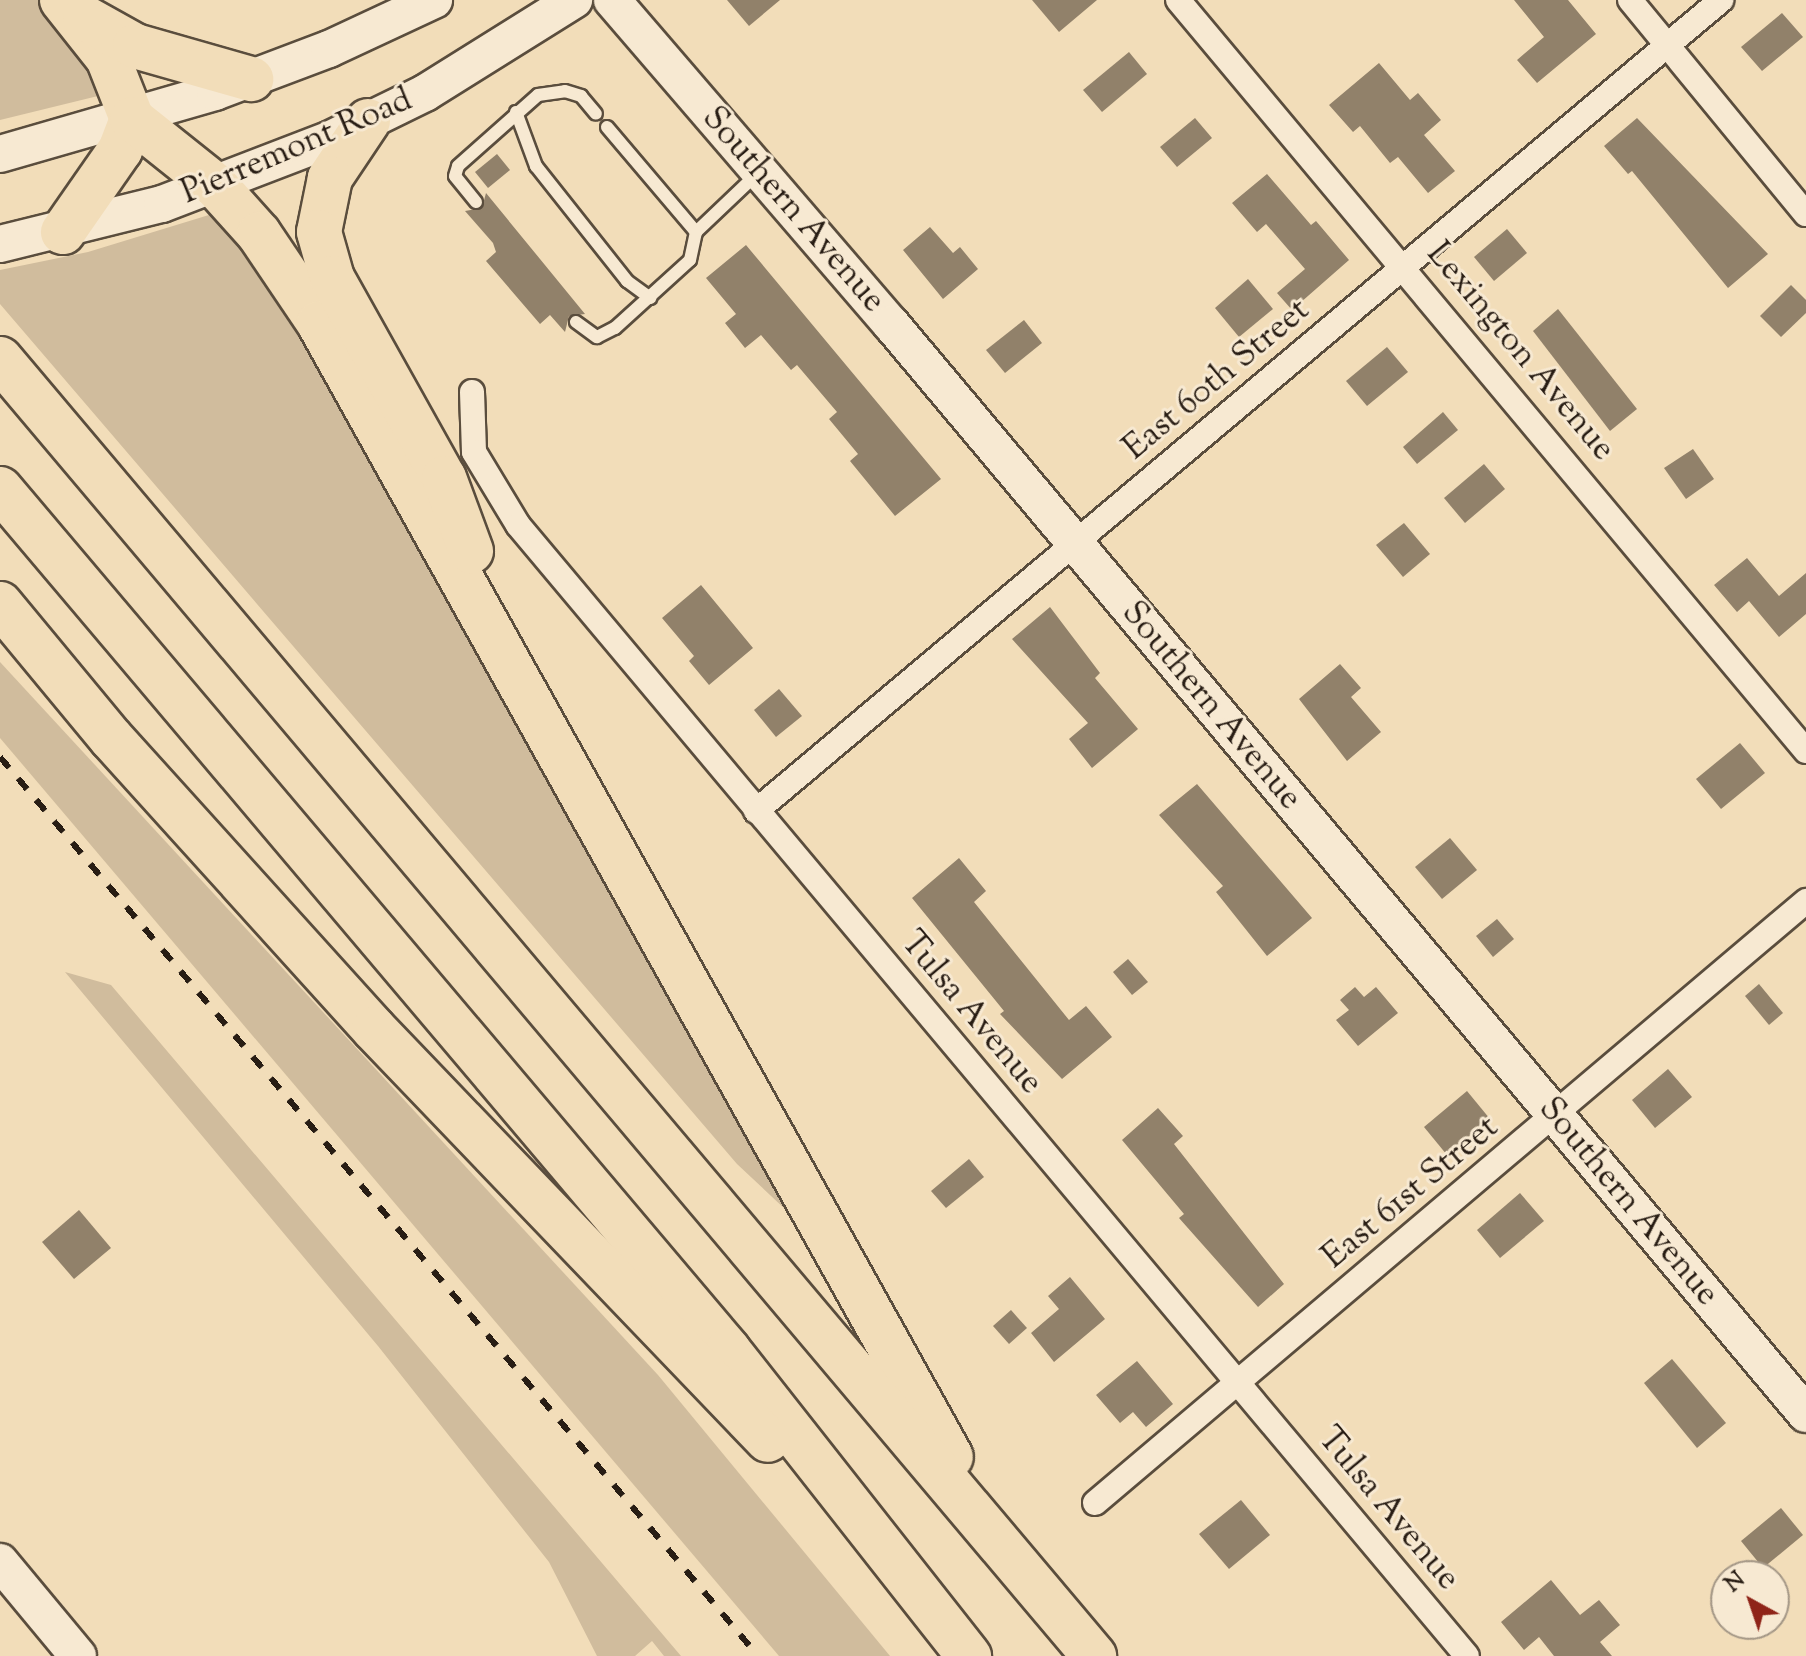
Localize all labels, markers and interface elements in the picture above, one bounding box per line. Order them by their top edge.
street label: Pierremont Road [175,80,419,214]
street label: Southern Avenue [693,99,893,321]
street label: Lexington Avenue [1417,235,1623,469]
street label: East 60th Street [1116,291,1318,469]
street label: Southern Avenue [1112,594,1310,818]
street label: Tulsa Avenue [891,923,1051,1103]
street label: Southern Avenue [1529,1090,1727,1314]
street label: East 61st Street [1315,1108,1507,1278]
street label: Tulsa Avenue [1308,1419,1468,1599]
north arrow [1710,1560,1790,1640]
text: N [1719,1565,1753,1601]

